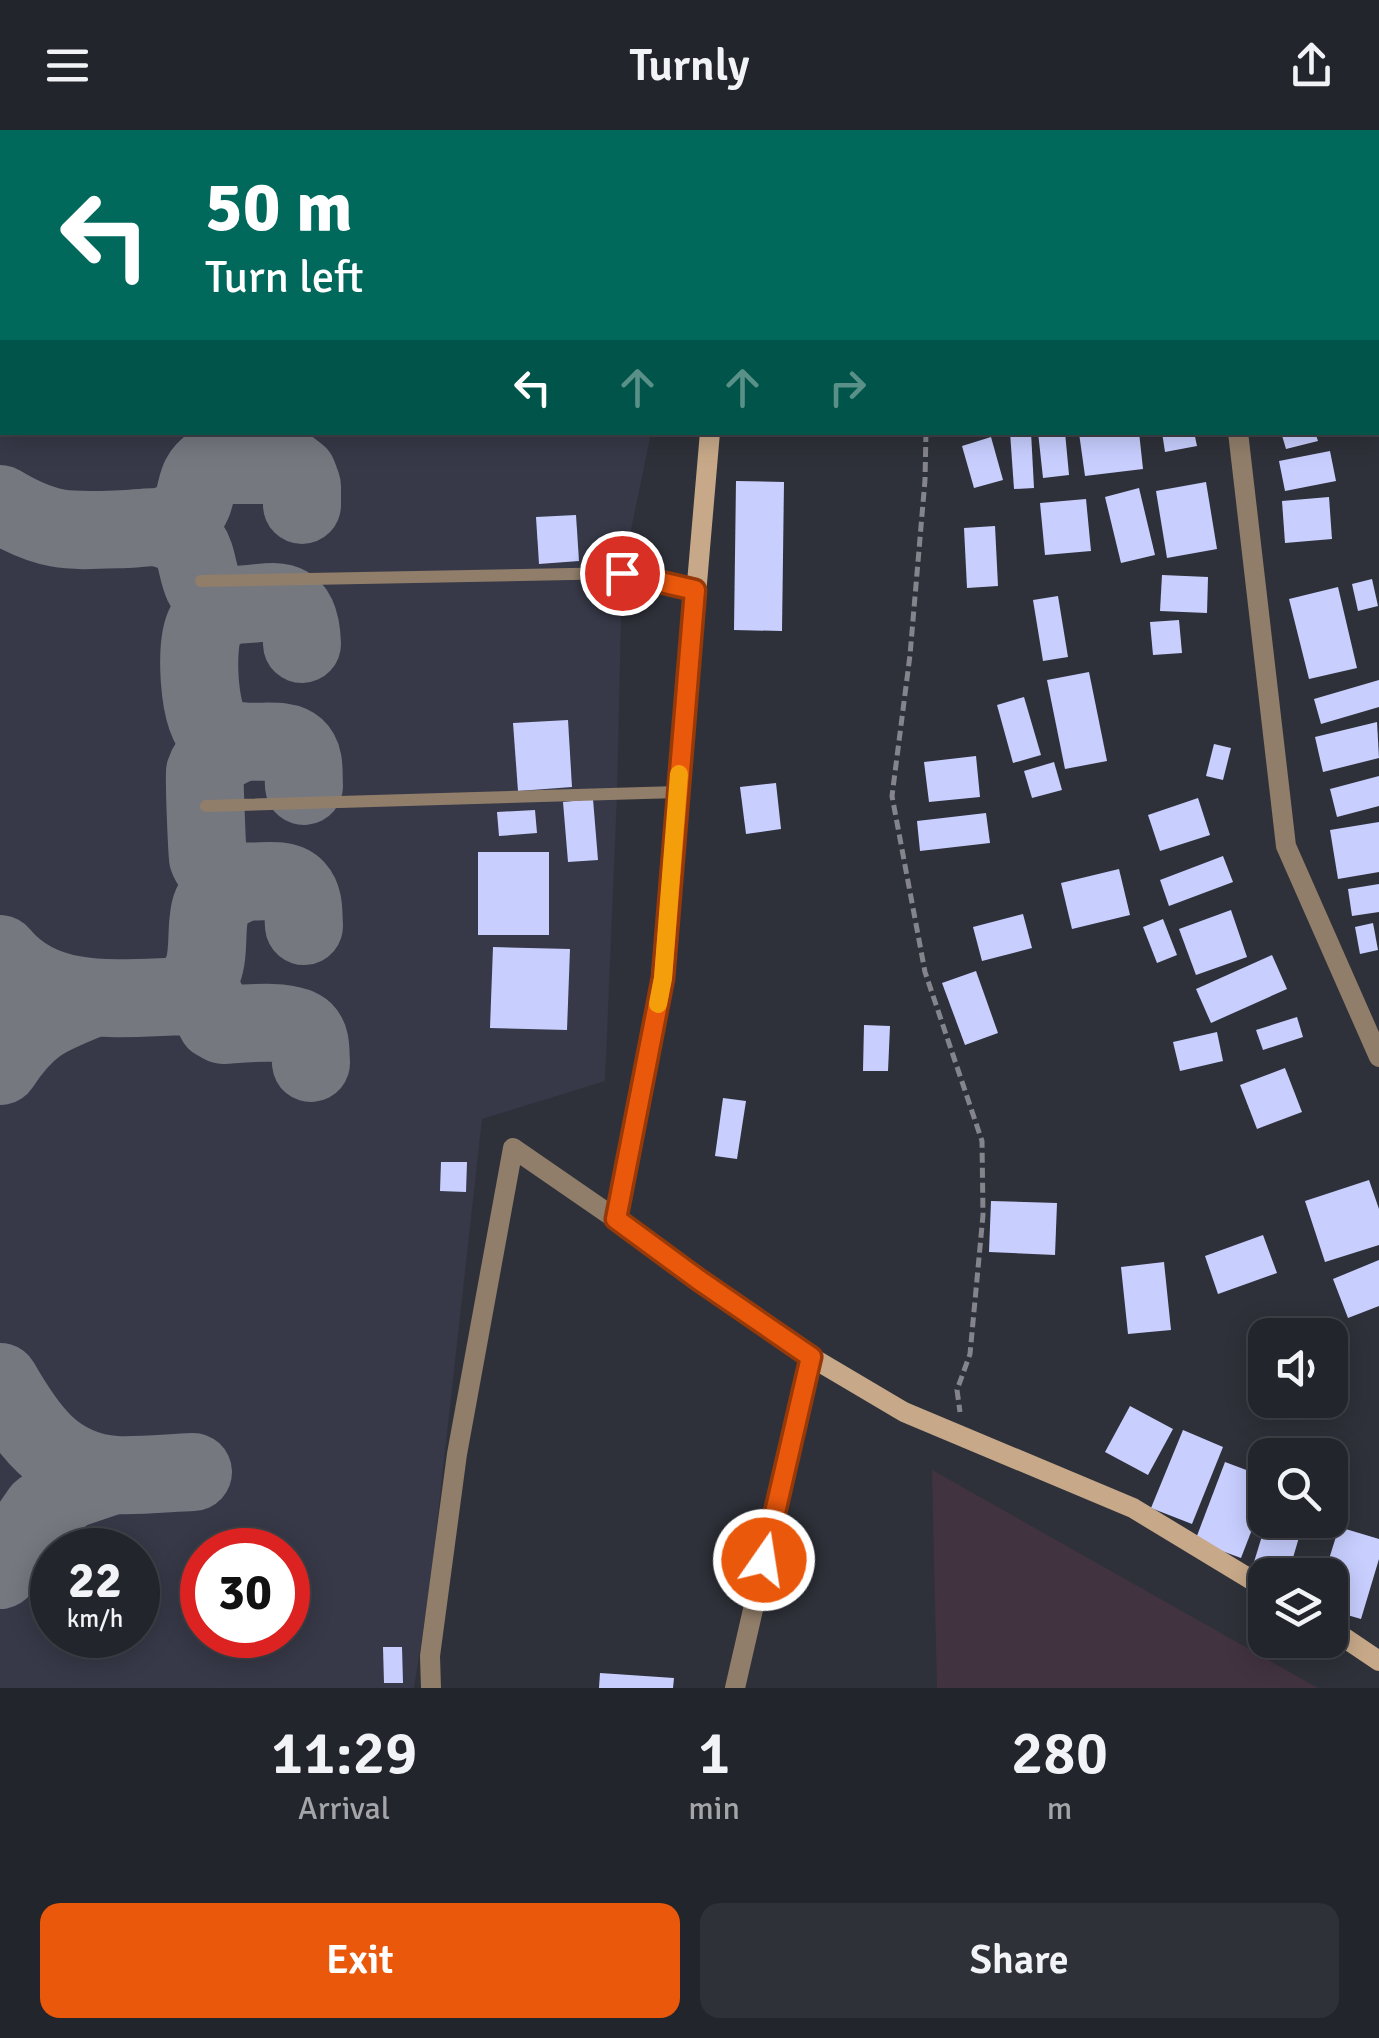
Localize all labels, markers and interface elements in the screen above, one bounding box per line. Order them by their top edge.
icon: menu [40,38,95,93]
text: Turnly [629,38,750,93]
icon: share [1284,38,1339,93]
text: 50 m [205,164,353,250]
icon: left [40,170,170,300]
text: Turn left [205,250,364,305]
icon: left [505,360,560,415]
icon: ahead [610,360,665,415]
icon: ahead [715,360,770,415]
icon: right [820,360,875,415]
pin [580,531,665,616]
icon: arrive [595,546,650,601]
map controls [1248,1318,1348,1658]
button: sound [1248,1318,1348,1418]
button: search [1248,1438,1348,1538]
position arrow [712,1508,816,1612]
speed limit sign: 30 [180,1528,310,1658]
text: 22 [68,1550,122,1612]
button: layers [1248,1558,1348,1658]
text: km/h [67,1603,123,1634]
text: 11:29 [271,1717,417,1791]
text: 1 [698,1717,730,1791]
text: 280 [1011,1717,1108,1791]
text: Arrival [298,1789,390,1828]
text: min [688,1789,740,1828]
text: m [1047,1789,1072,1828]
button: Exit [40,1903,680,2018]
button: Share [700,1903,1339,2018]

